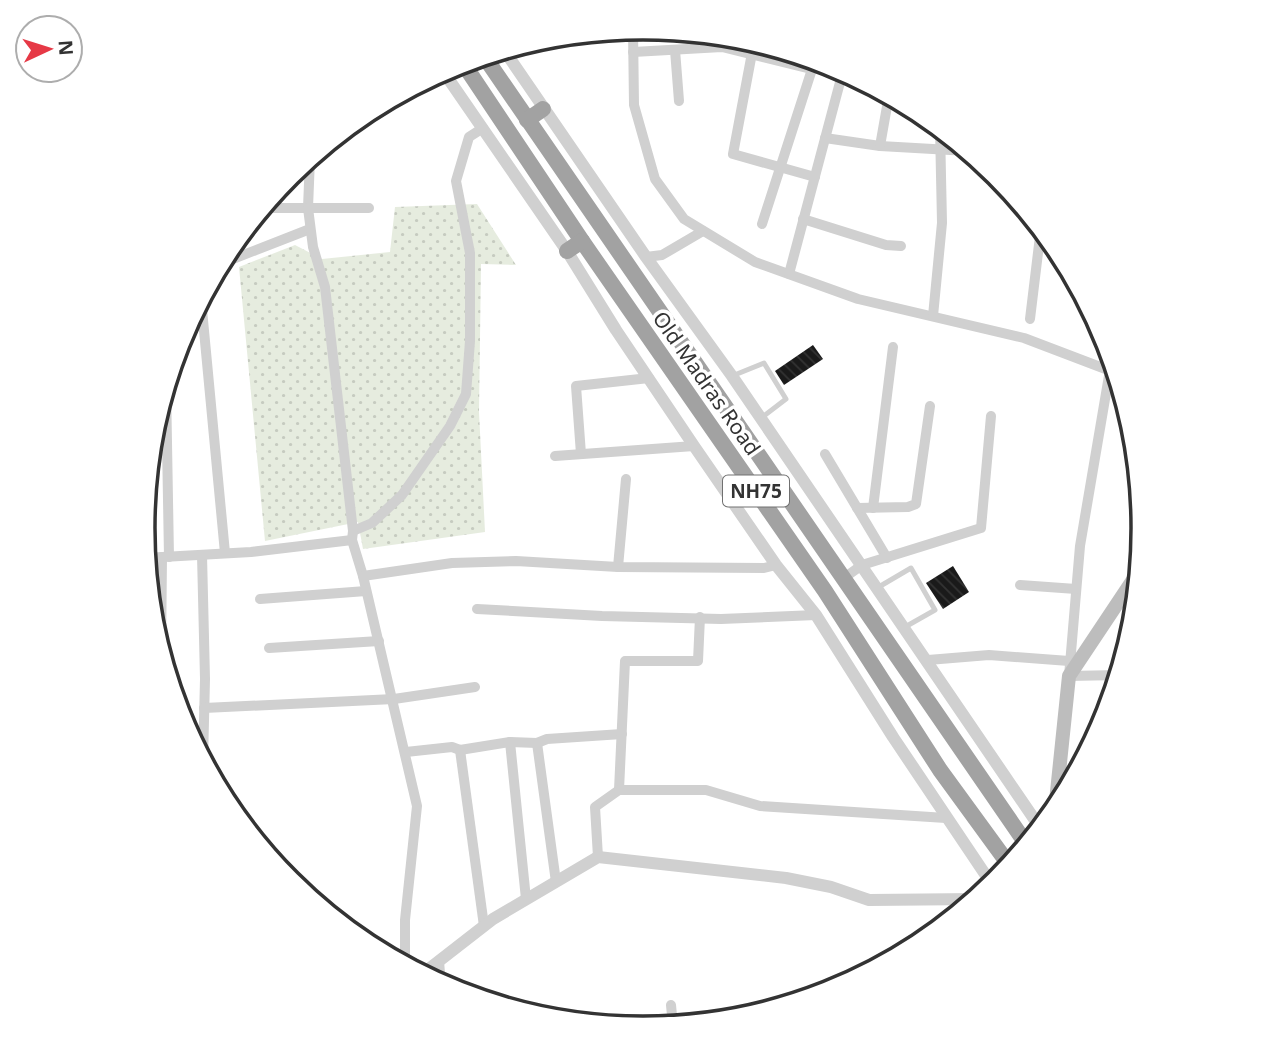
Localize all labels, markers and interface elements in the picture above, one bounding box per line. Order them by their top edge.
north arrow [14,14,84,84]
text: N [52,39,79,56]
street label: Old Madras Road [647,305,767,461]
road number: NH75 [723,476,789,506]

